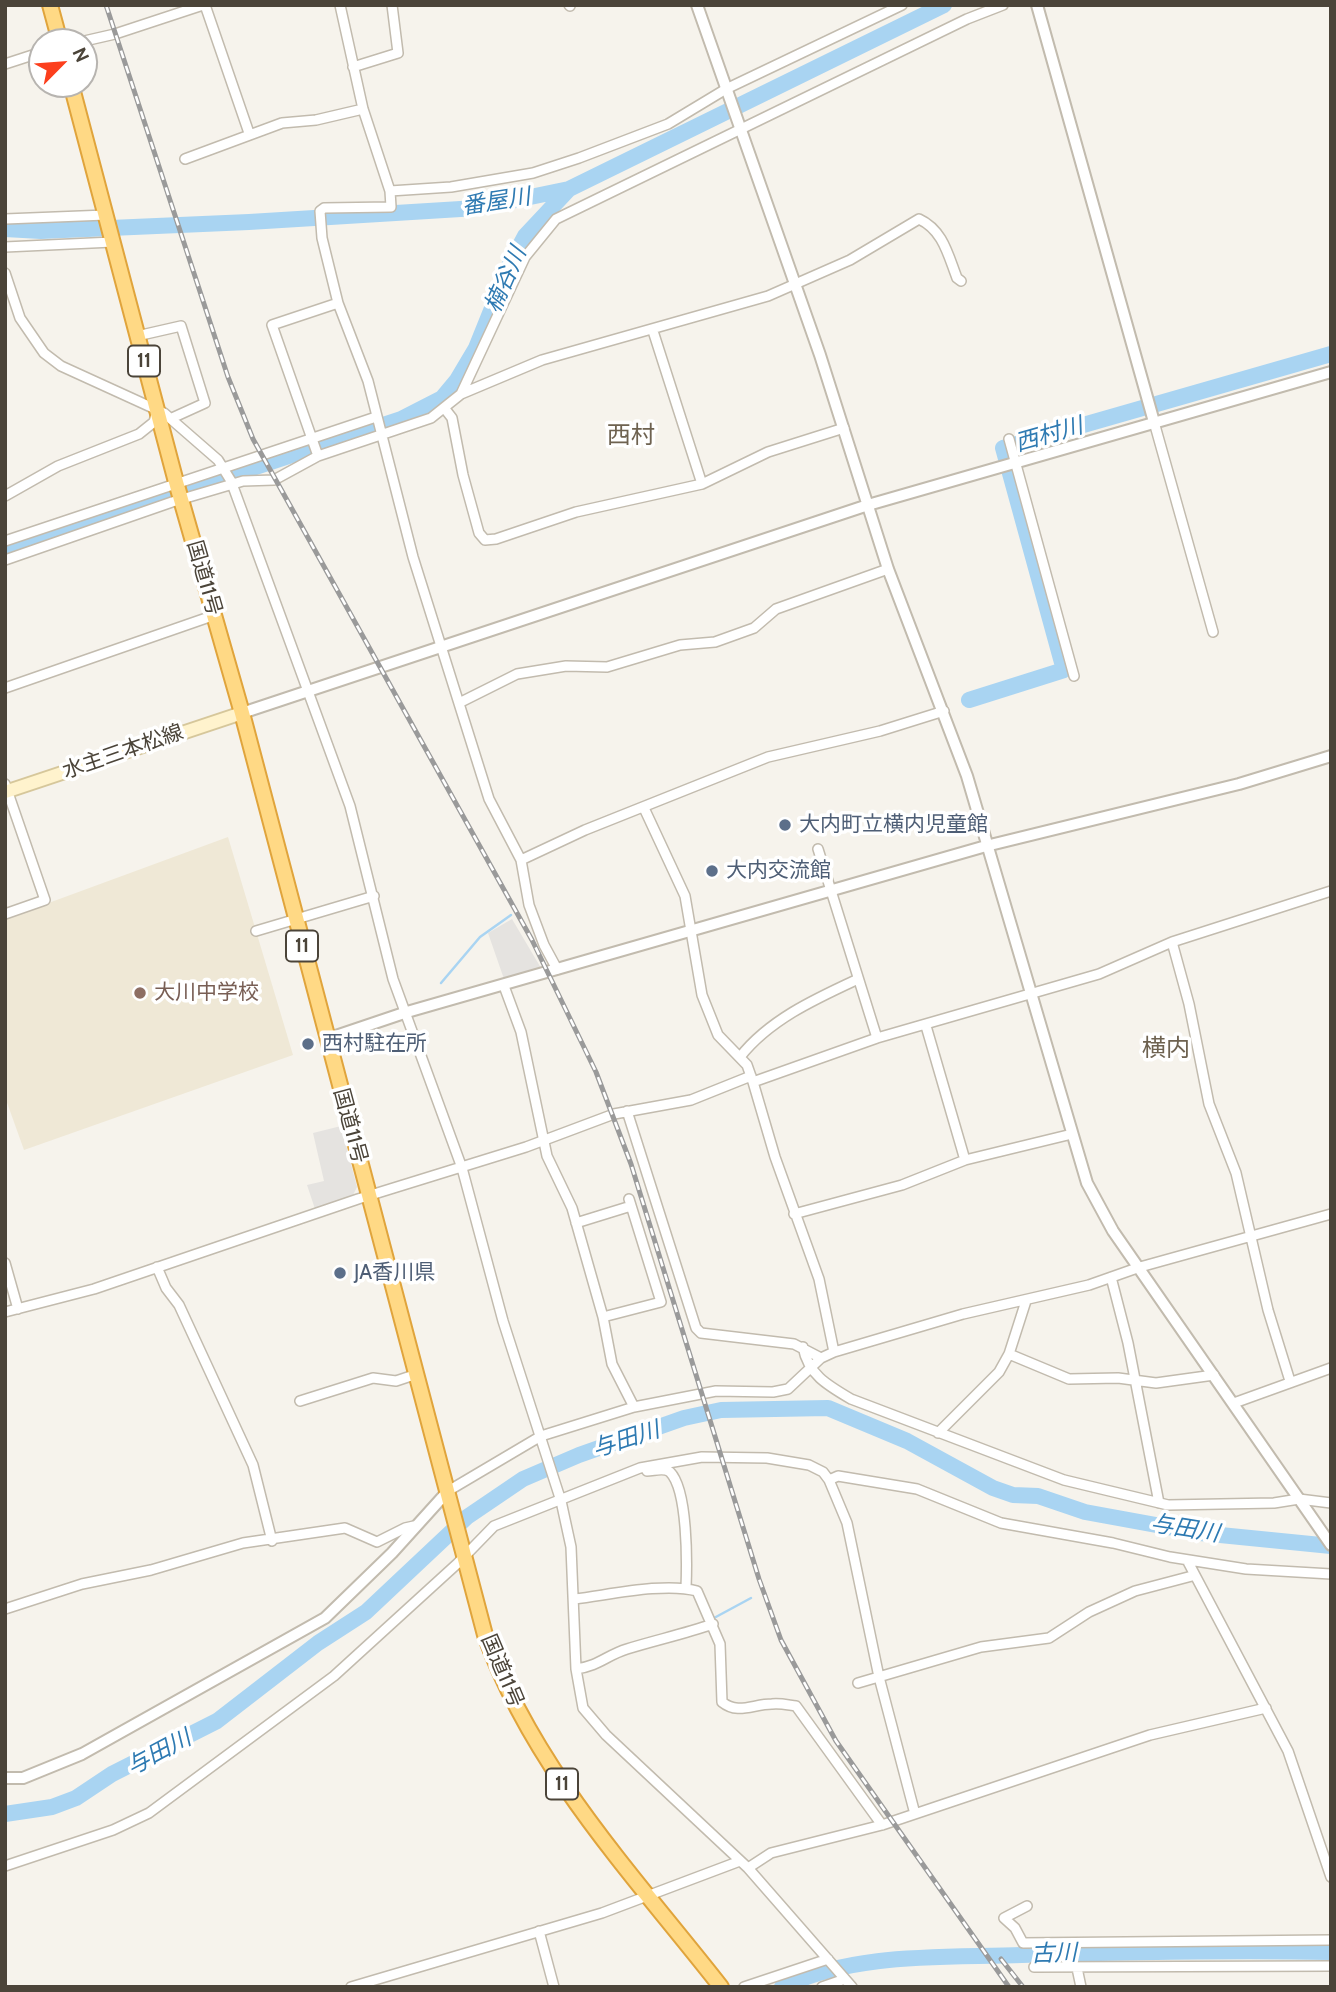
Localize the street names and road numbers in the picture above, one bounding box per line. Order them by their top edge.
road number: 11 [128,346,160,376]
street label: 国道11号 [181,538,227,618]
street label: 水主三本松線 [59,720,187,784]
road number: 11 [286,930,318,962]
street label: 国道11号 [328,1086,372,1166]
street label: 国道11号 [475,1631,529,1711]
road number: 11 [546,1768,578,1800]

